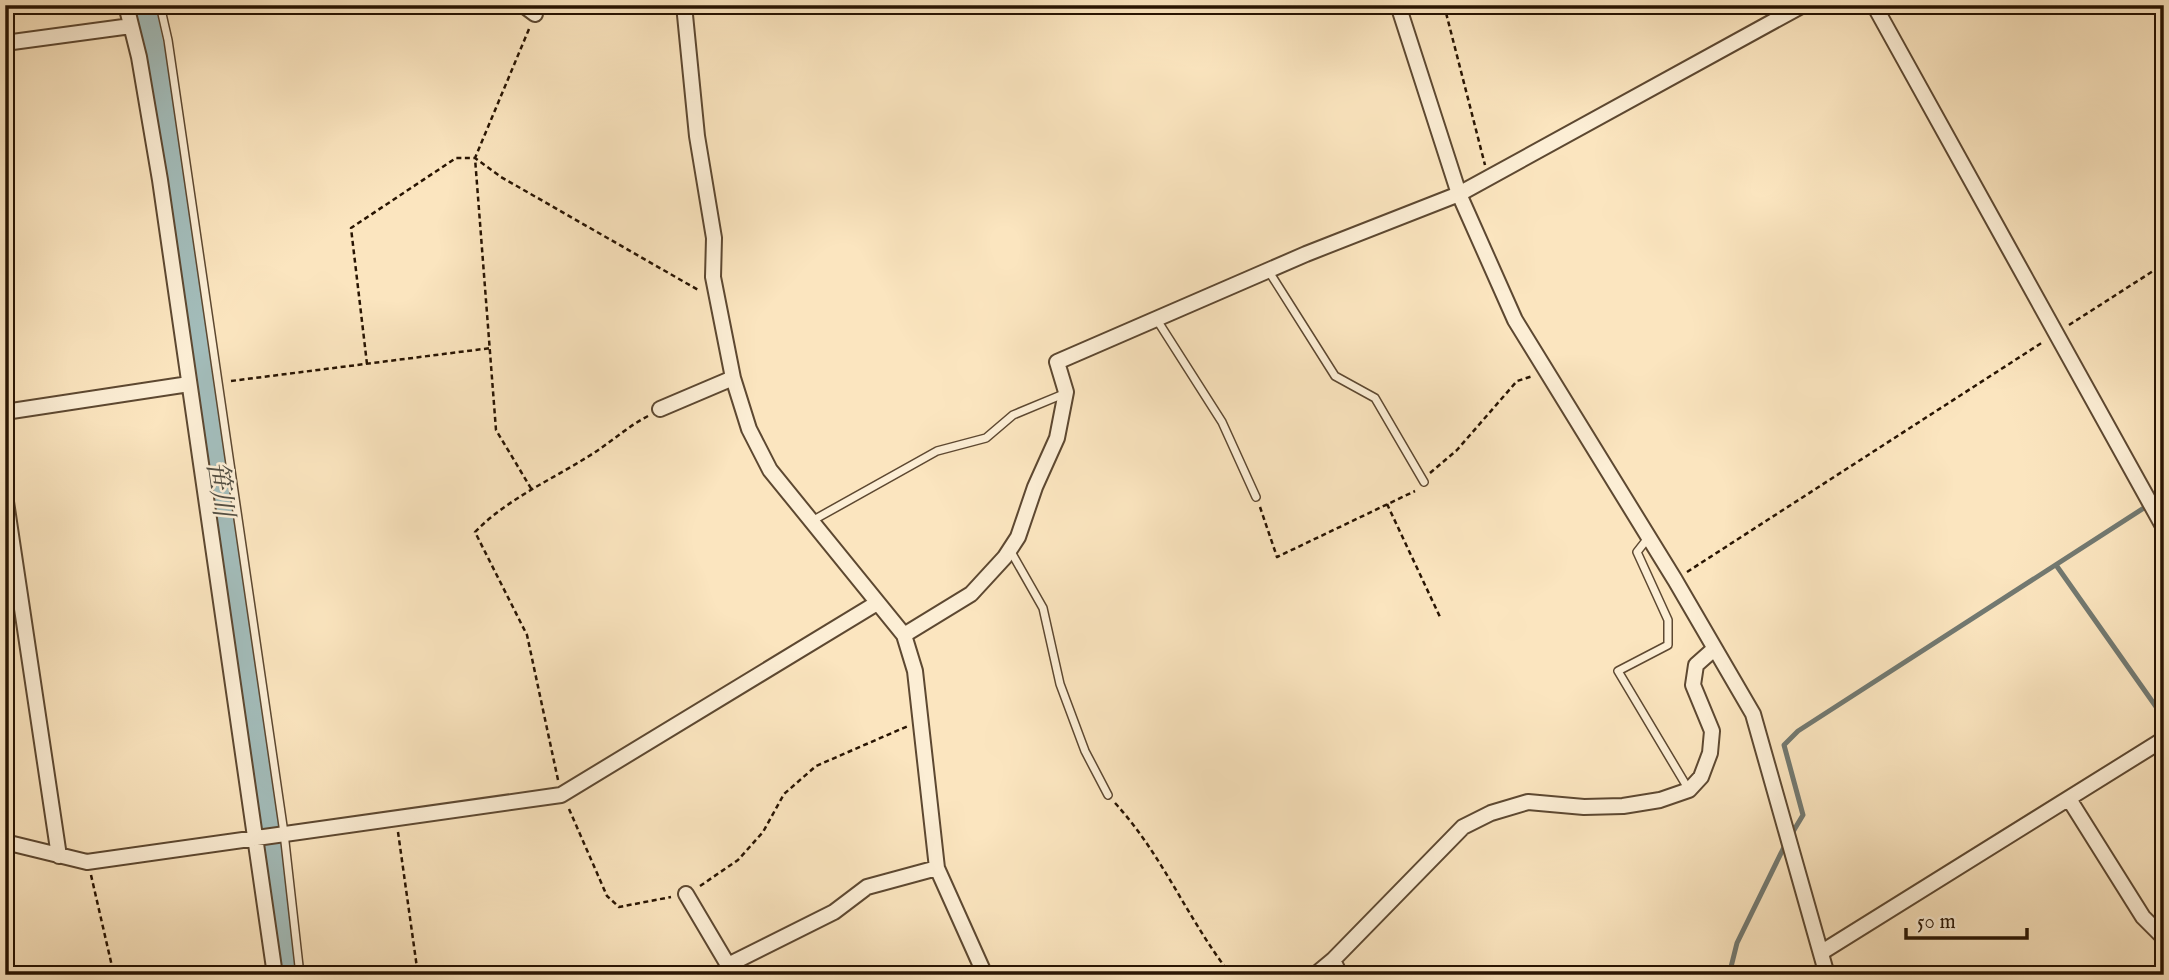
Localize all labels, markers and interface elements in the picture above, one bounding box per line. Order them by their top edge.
water label: 笹川 [198,459,241,522]
scale bar [1906,896,2027,940]
text: 50 m [1917,909,1956,936]

